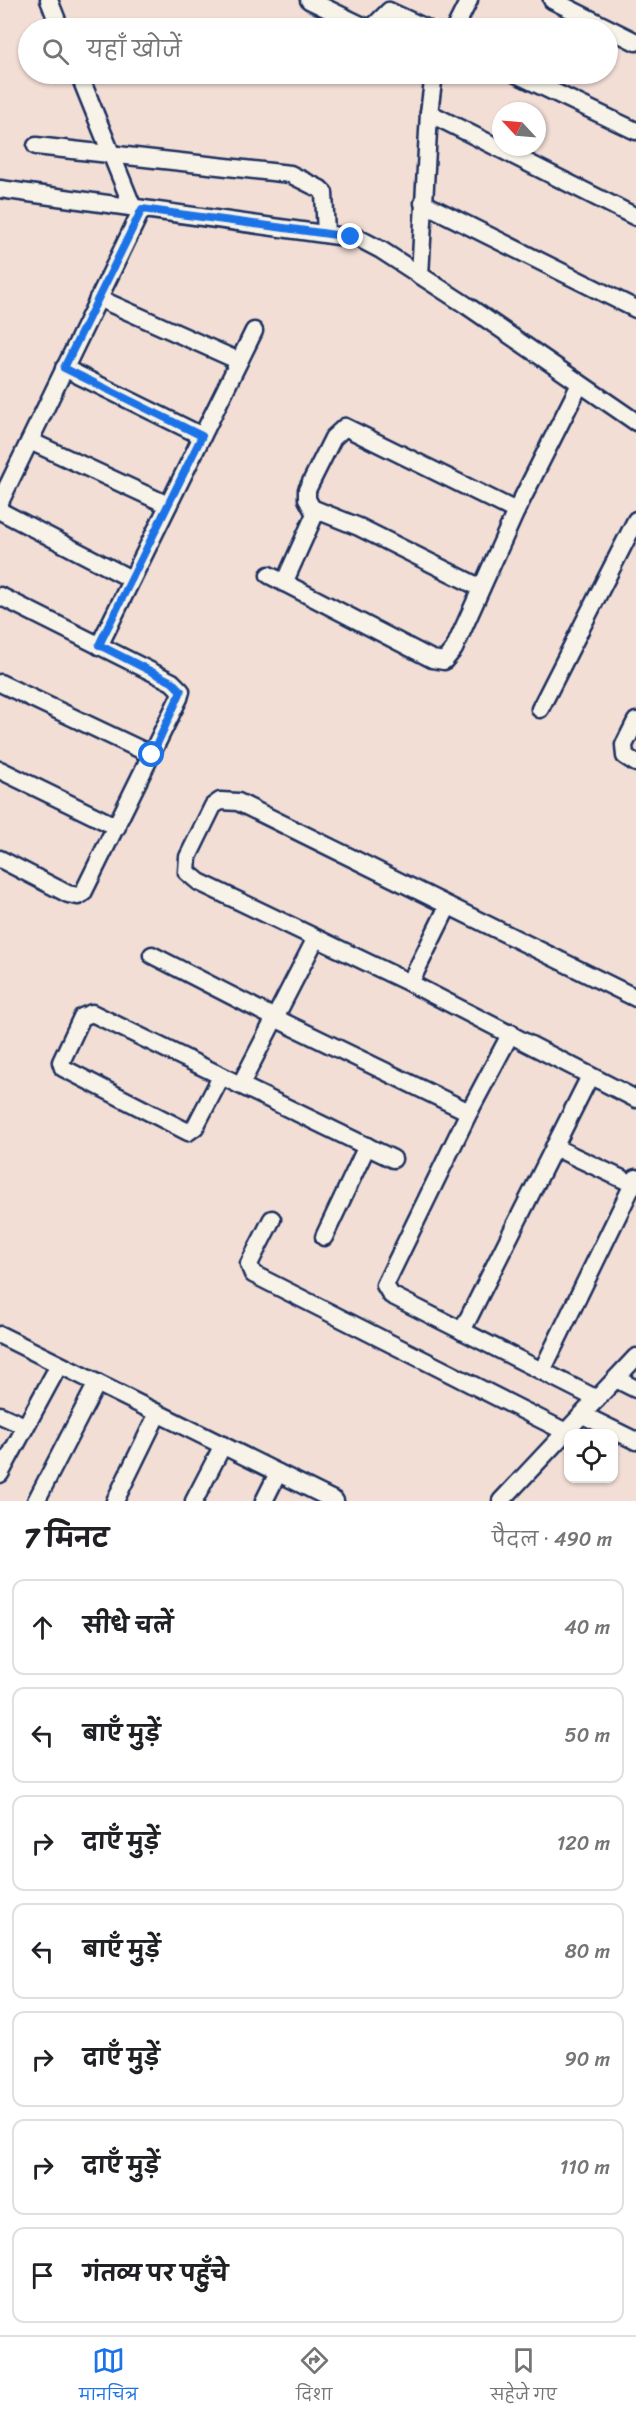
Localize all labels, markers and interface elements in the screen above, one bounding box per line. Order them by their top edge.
search box [18,18,618,84]
text: यहाँ खोजें [87,30,182,69]
icon: search [39,35,72,68]
north arrow [492,102,546,156]
route end [337,223,363,249]
route start [138,741,164,767]
map controls [564,1429,618,1483]
button: locate [564,1429,618,1483]
text: 7 मिनट [24,1515,109,1561]
text: पैदल · 490 m [492,1522,612,1557]
text: सीधे चलें [83,1606,173,1645]
text: 40 m [564,1610,610,1645]
icon: ahead [26,1611,59,1644]
text: बाएँ मुड़ें [83,1714,160,1753]
text: 50 m [565,1718,610,1753]
icon: left [26,1719,59,1752]
text: दाएँ मुड़ें [83,1822,160,1861]
text: 120 m [557,1826,610,1861]
icon: right [26,1827,59,1860]
text: बाएँ मुड़ें [83,1930,160,1969]
text: 80 m [565,1934,610,1969]
icon: left [26,1935,59,1968]
text: दाएँ मुड़ें [83,2038,160,2077]
text: 90 m [565,2042,610,2077]
icon: right [26,2043,59,2076]
text: दाएँ मुड़ें [83,2146,160,2185]
text: 110 m [560,2150,610,2185]
icon: right [26,2151,59,2184]
text: गंतव्य पर पहुँचे [83,2254,228,2293]
icon: arrive [26,2259,59,2292]
tab: मानचित्र [79,2344,138,2412]
tab: दिशा [296,2344,332,2412]
tab: सहेजे गए [490,2344,557,2412]

